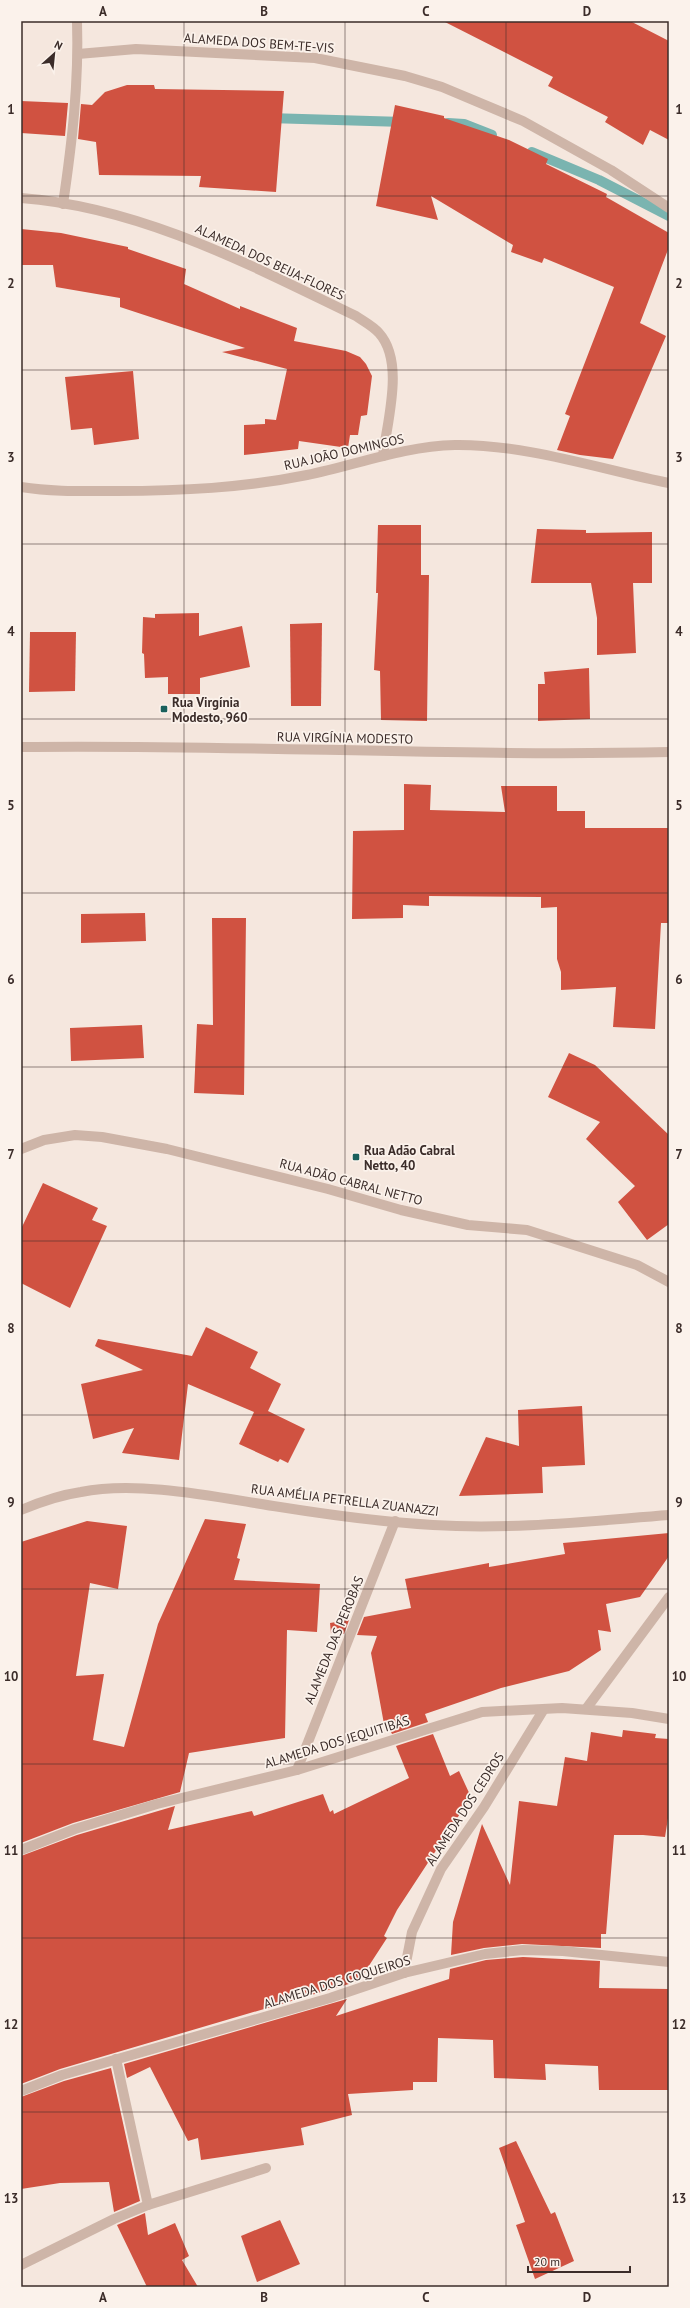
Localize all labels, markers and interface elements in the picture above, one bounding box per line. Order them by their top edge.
text: A [99,3,107,20]
text: B [260,3,268,20]
text: C [422,3,430,20]
text: D [583,3,591,20]
street label: ALAMEDA DOS BEM-TE-VIS [183,29,335,57]
north arrow [34,34,74,74]
text: N [52,37,65,53]
text: 1 [7,101,15,118]
text: 1 [675,101,683,118]
street label: ALAMEDA DOS BEIJA-FLORES [193,220,347,304]
text: 2 [7,275,15,292]
text: 2 [675,275,683,292]
street label: RUA JOÃO DOMINGOS [282,430,406,474]
text: 3 [7,449,15,466]
text: 3 [675,449,683,466]
text: 4 [7,623,15,640]
text: 4 [675,623,683,640]
place label: Rua Virgínia Modesto, 960 [172,694,248,726]
marker: Rua Virgínia Modesto, 960 [159,704,169,714]
street label: RUA VIRGÍNIA MODESTO [277,728,414,748]
text: 5 [7,797,15,814]
text: 5 [675,797,683,814]
text: 6 [7,971,15,988]
text: 6 [675,971,683,988]
place label: Rua Adão Cabral Netto, 40 [364,1142,455,1174]
text: 7 [7,1146,15,1163]
text: 7 [675,1146,683,1163]
marker: Rua Adão Cabral Netto, 40 [351,1152,361,1162]
street label: RUA ADÃO CABRAL NETTO [278,1155,424,1209]
text: 8 [7,1320,15,1337]
text: 8 [675,1320,683,1337]
street label: RUA AMÉLIA PETRELLA ZUANAZZI [250,1480,440,1520]
text: 9 [7,1494,15,1511]
text: 9 [675,1494,683,1511]
street label: ALAMEDA DAS PEROBAS [301,1573,367,1706]
text: 10 [4,1668,18,1685]
text: 10 [672,1668,686,1685]
street label: ALAMEDA DOS JEQUITIBÁS [262,1712,412,1772]
street label: ALAMEDA DOS CEDROS [422,1749,508,1869]
text: 11 [4,1842,18,1859]
text: 11 [672,1842,686,1859]
street label: ALAMEDA DOS COQUEIROS [261,1952,413,2012]
text: 12 [4,2016,18,2033]
text: 12 [672,2016,686,2033]
text: 13 [4,2190,18,2207]
text: 13 [672,2190,686,2207]
scale bar [528,2248,630,2274]
text: 20 m [534,2254,560,2269]
text: A [99,2289,107,2306]
text: B [260,2289,268,2306]
text: C [422,2289,430,2306]
text: D [583,2289,591,2306]

